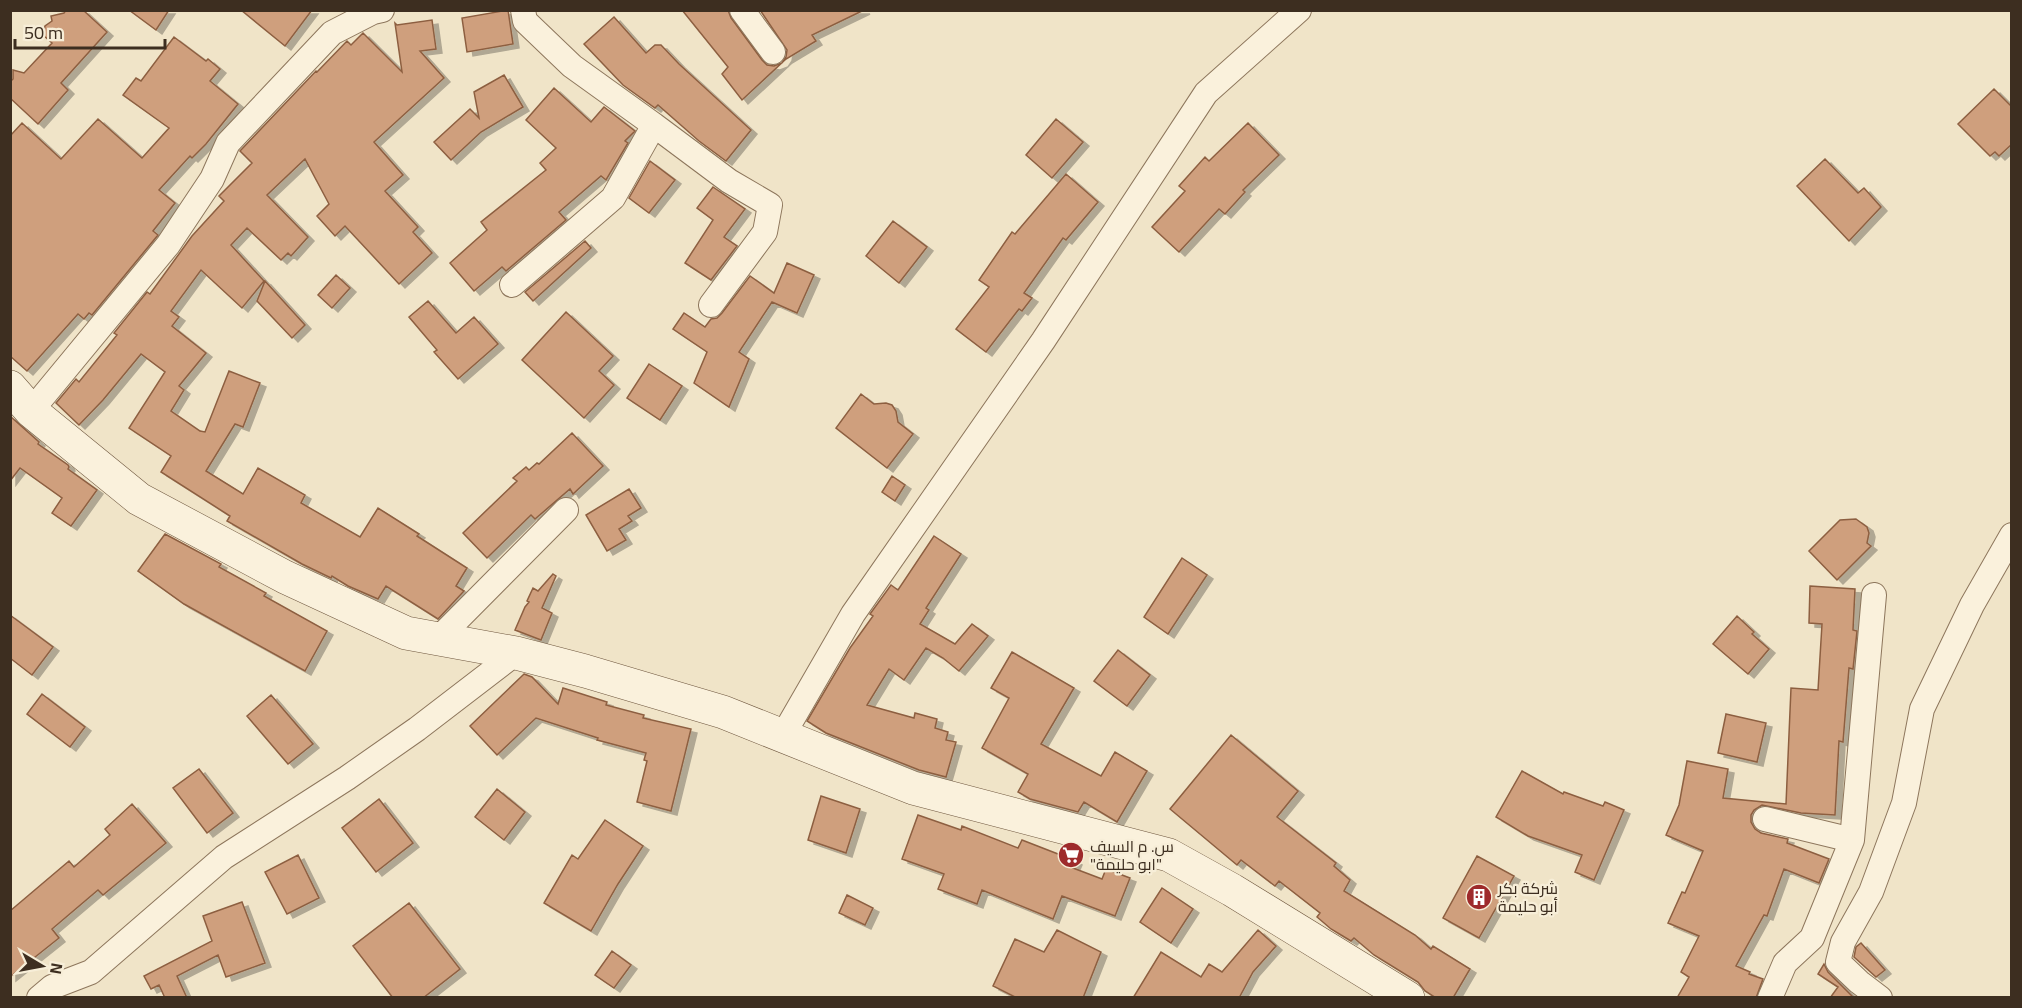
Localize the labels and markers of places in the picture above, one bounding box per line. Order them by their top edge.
place label: س. م السيف "ابو حليمة" [1090,831,1174,879]
supermarket icon: س. م السيف "ابو حليمة" [1056,840,1086,870]
place label: شركة بكر أبو حليمة [1497,873,1558,921]
building icon: شركة بكر أبو حليمة [1464,882,1494,912]

